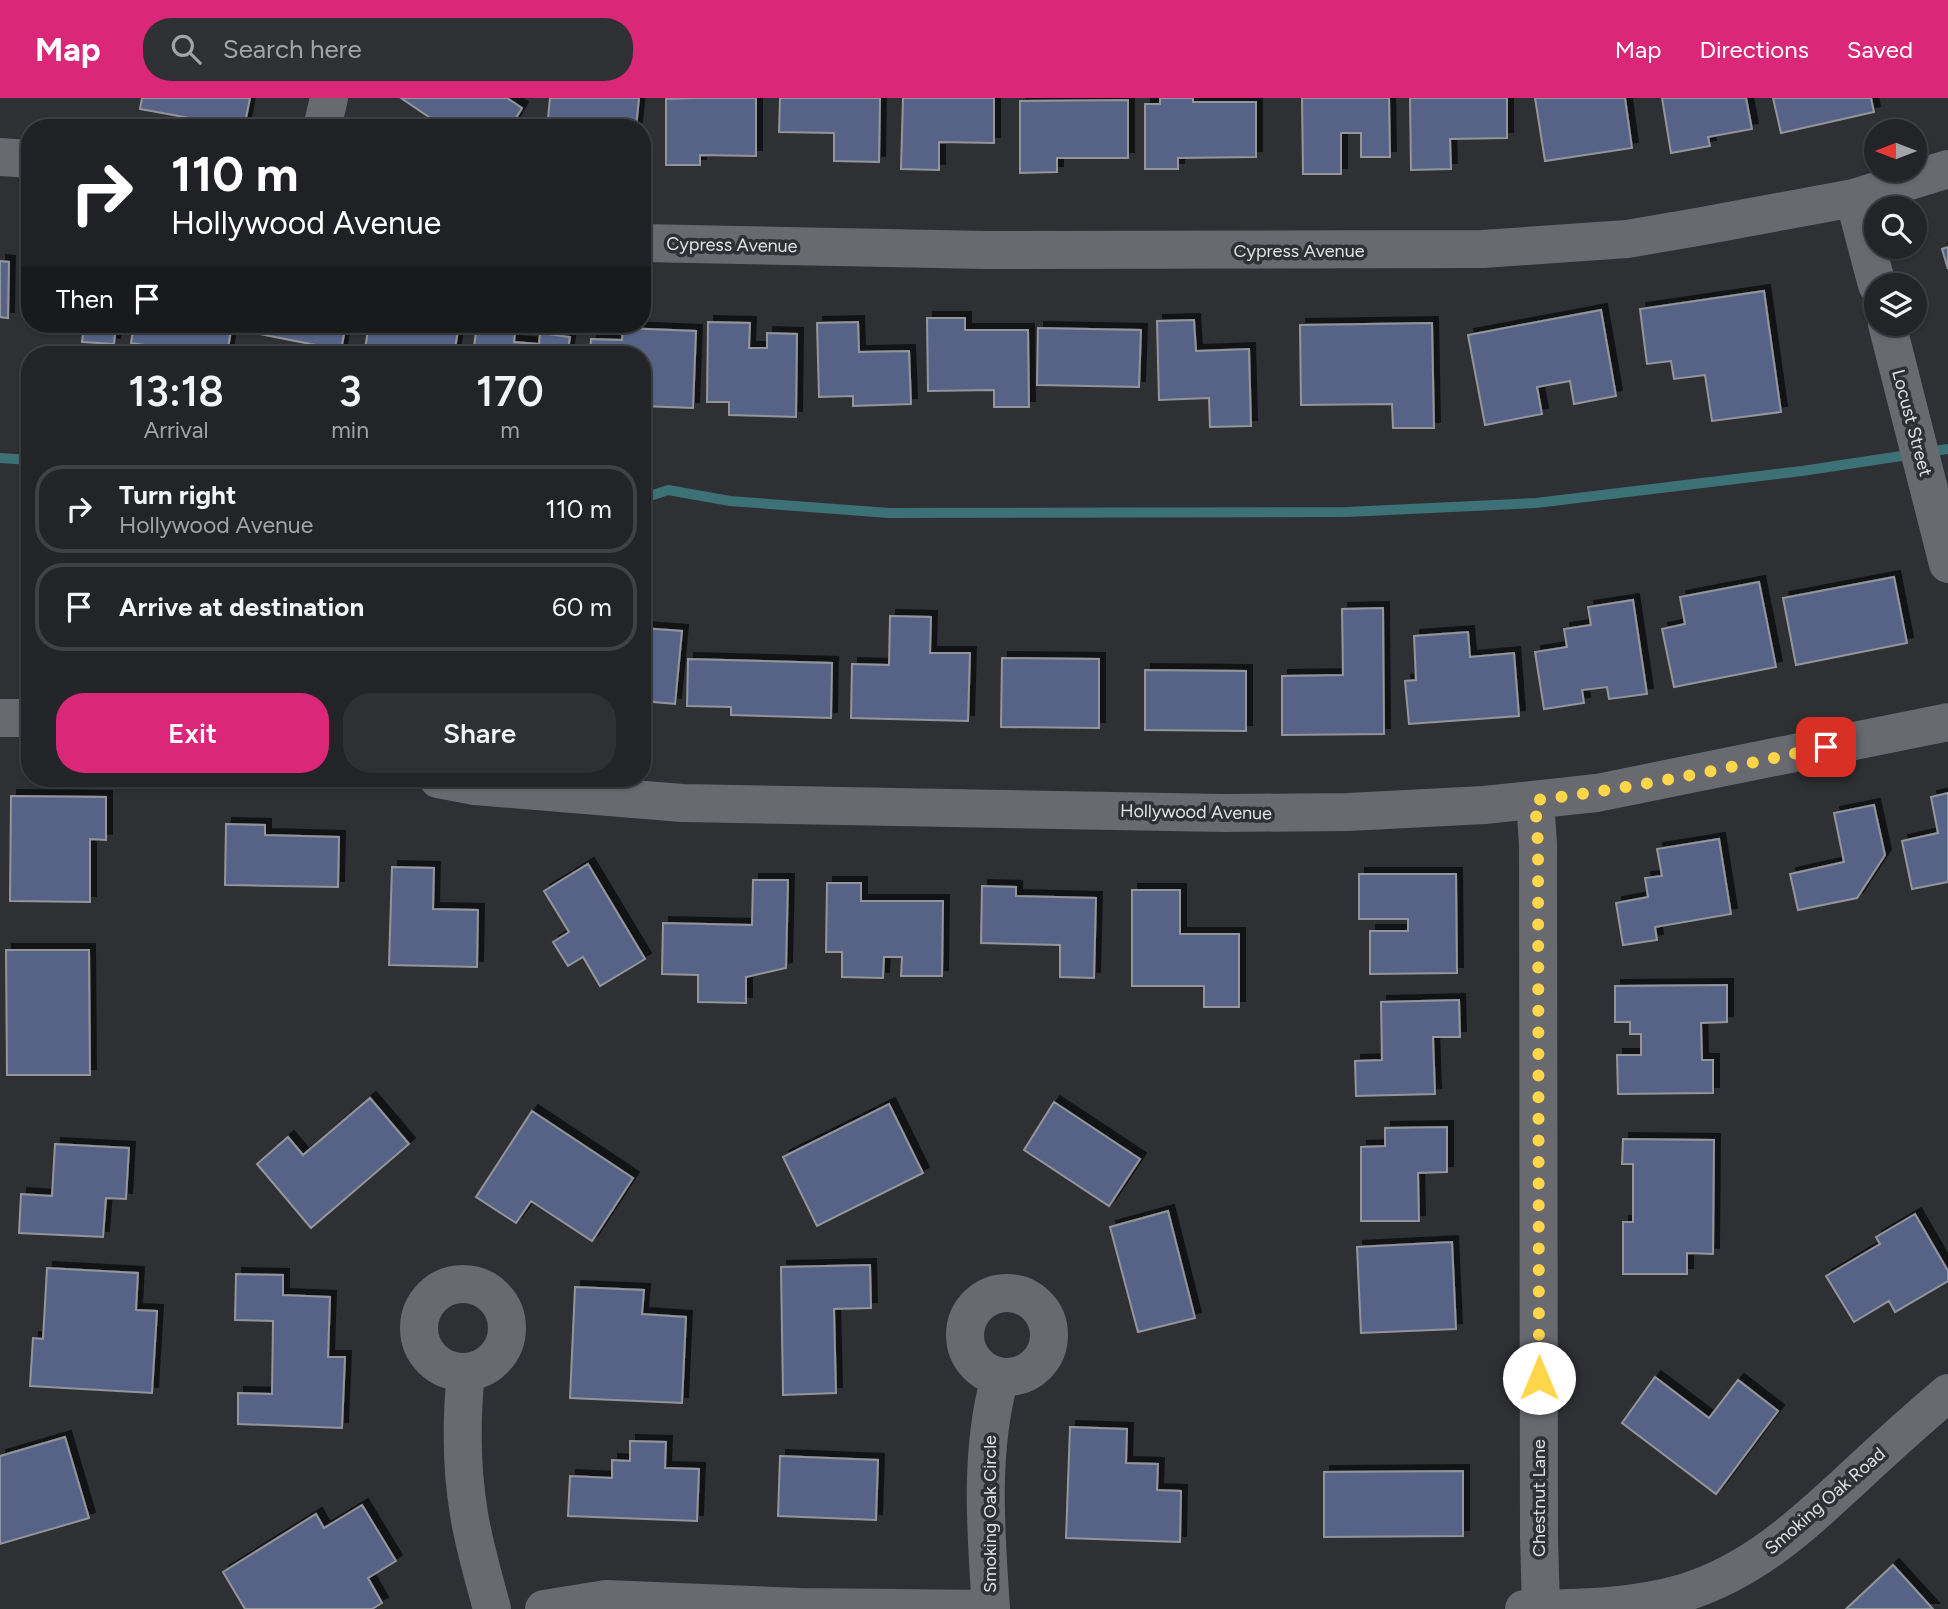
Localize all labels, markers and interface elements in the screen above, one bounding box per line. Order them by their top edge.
search box [143,18,633,81]
text: Map [35,30,101,69]
icon: search [167,30,205,68]
text: Search here [223,33,362,65]
text: Map [1615,35,1661,64]
text: Directions [1699,35,1809,64]
text: Saved [1847,35,1913,64]
north arrow [1864,119,1927,182]
map controls [1864,119,1927,336]
text: 110 m [171,144,299,203]
icon: right [56,147,147,238]
button: search [1864,196,1927,259]
text: Hollywood Avenue [171,204,441,242]
street label: Cypress Avenue [666,233,798,257]
street label: Cypress Avenue [1233,240,1365,262]
button: layers [1864,273,1927,336]
icon: arrive [128,280,166,318]
text: Then [56,283,114,315]
text: 13:18 [128,366,224,417]
text: 3 [339,366,362,417]
text: 170 [476,366,544,417]
street label: Locust Street [1887,367,1937,479]
text: Arrival [144,416,209,444]
text: min [331,416,369,444]
text: m [500,416,520,444]
text: Turn right [119,479,236,511]
icon: right [60,490,98,528]
text: 110 m [545,493,612,525]
text: Hollywood Avenue [119,511,313,539]
icon: arrive [60,588,98,626]
text: Arrive at destination [119,591,364,623]
text: 60 m [552,591,612,623]
button: Exit [56,693,329,773]
button: Share [343,693,616,773]
pin [1796,717,1856,777]
icon: arrive [1807,728,1845,766]
street label: Hollywood Avenue [1120,800,1272,824]
position arrow [1502,1341,1576,1415]
street label: Smoking Oak Circle [979,1435,1001,1593]
street label: Chestnut Lane [1528,1439,1550,1557]
street label: Smoking Oak Road [1760,1443,1890,1559]

